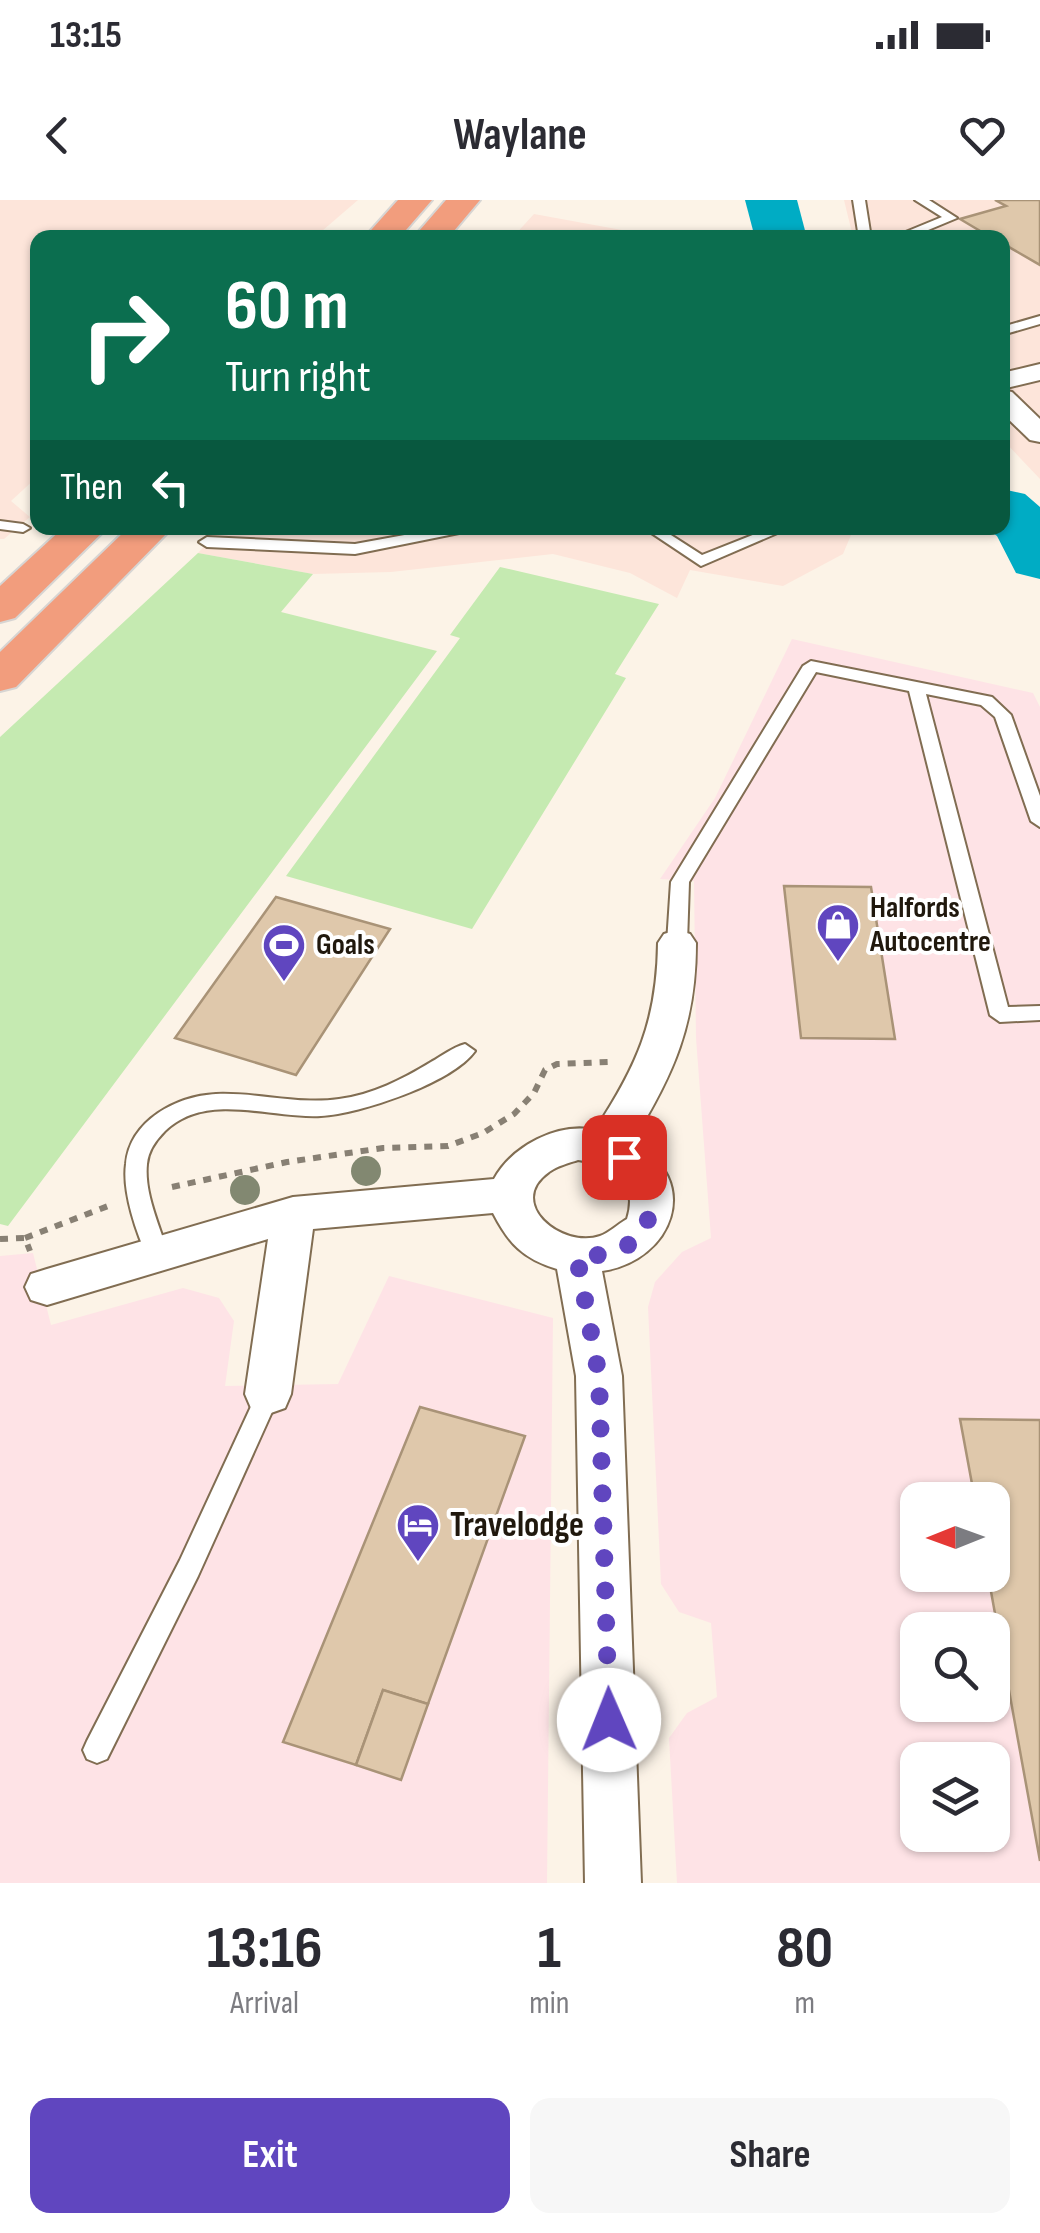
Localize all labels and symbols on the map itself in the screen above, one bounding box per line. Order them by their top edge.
place label: Halfords Autocentre [869,890,991,960]
shop icon: Halfords Autocentre [815,902,861,963]
sports icon: Goals [261,922,307,983]
place label: Goals [316,927,375,963]
pin [582,1115,667,1200]
north arrow [900,1482,1010,1592]
hotel icon: Travelodge [395,1502,441,1563]
place label: Travelodge [450,1504,584,1547]
position arrow [557,1668,661,1772]

